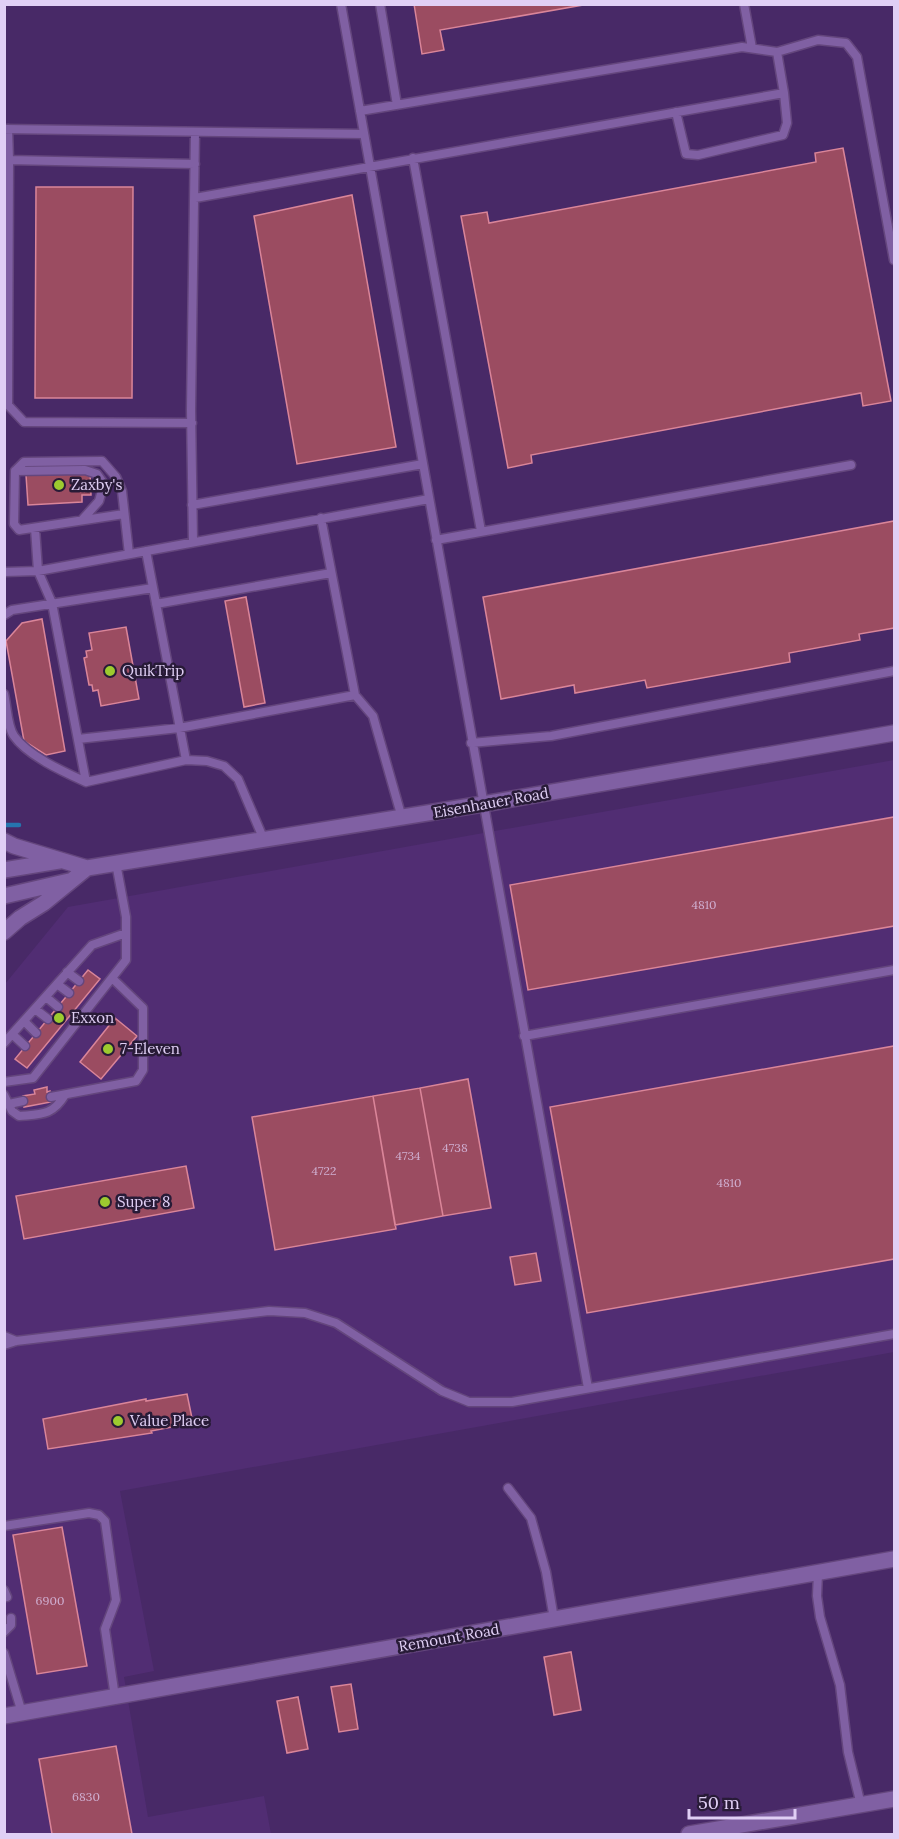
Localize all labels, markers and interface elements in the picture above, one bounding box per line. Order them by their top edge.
place label: Zaxby's [71,475,122,494]
marker: Zaxby's [52,478,66,492]
place label: QuikTrip [122,661,184,680]
marker: QuikTrip [103,664,117,678]
street label: Eisenhauer Road [432,783,550,822]
house number: 4810 [691,897,717,912]
place label: Exxon [71,1008,114,1027]
marker: Exxon [52,1011,66,1025]
place label: 7-Eleven [120,1039,180,1058]
marker: 7-Eleven [101,1042,115,1056]
house number: 4738 [442,1140,468,1155]
house number: 4734 [395,1148,421,1163]
house number: 4722 [312,1163,336,1178]
house number: 4810 [716,1175,742,1190]
place label: Super 8 [117,1192,170,1211]
marker: Super 8 [98,1195,112,1209]
place label: Value Place [129,1411,209,1430]
marker: Value Place [111,1414,125,1428]
house number: 6900 [36,1593,64,1608]
street label: Remount Road [397,1619,501,1656]
scale bar [689,1782,796,1820]
house number: 6830 [72,1789,100,1804]
text: 50 m [698,1791,740,1814]

